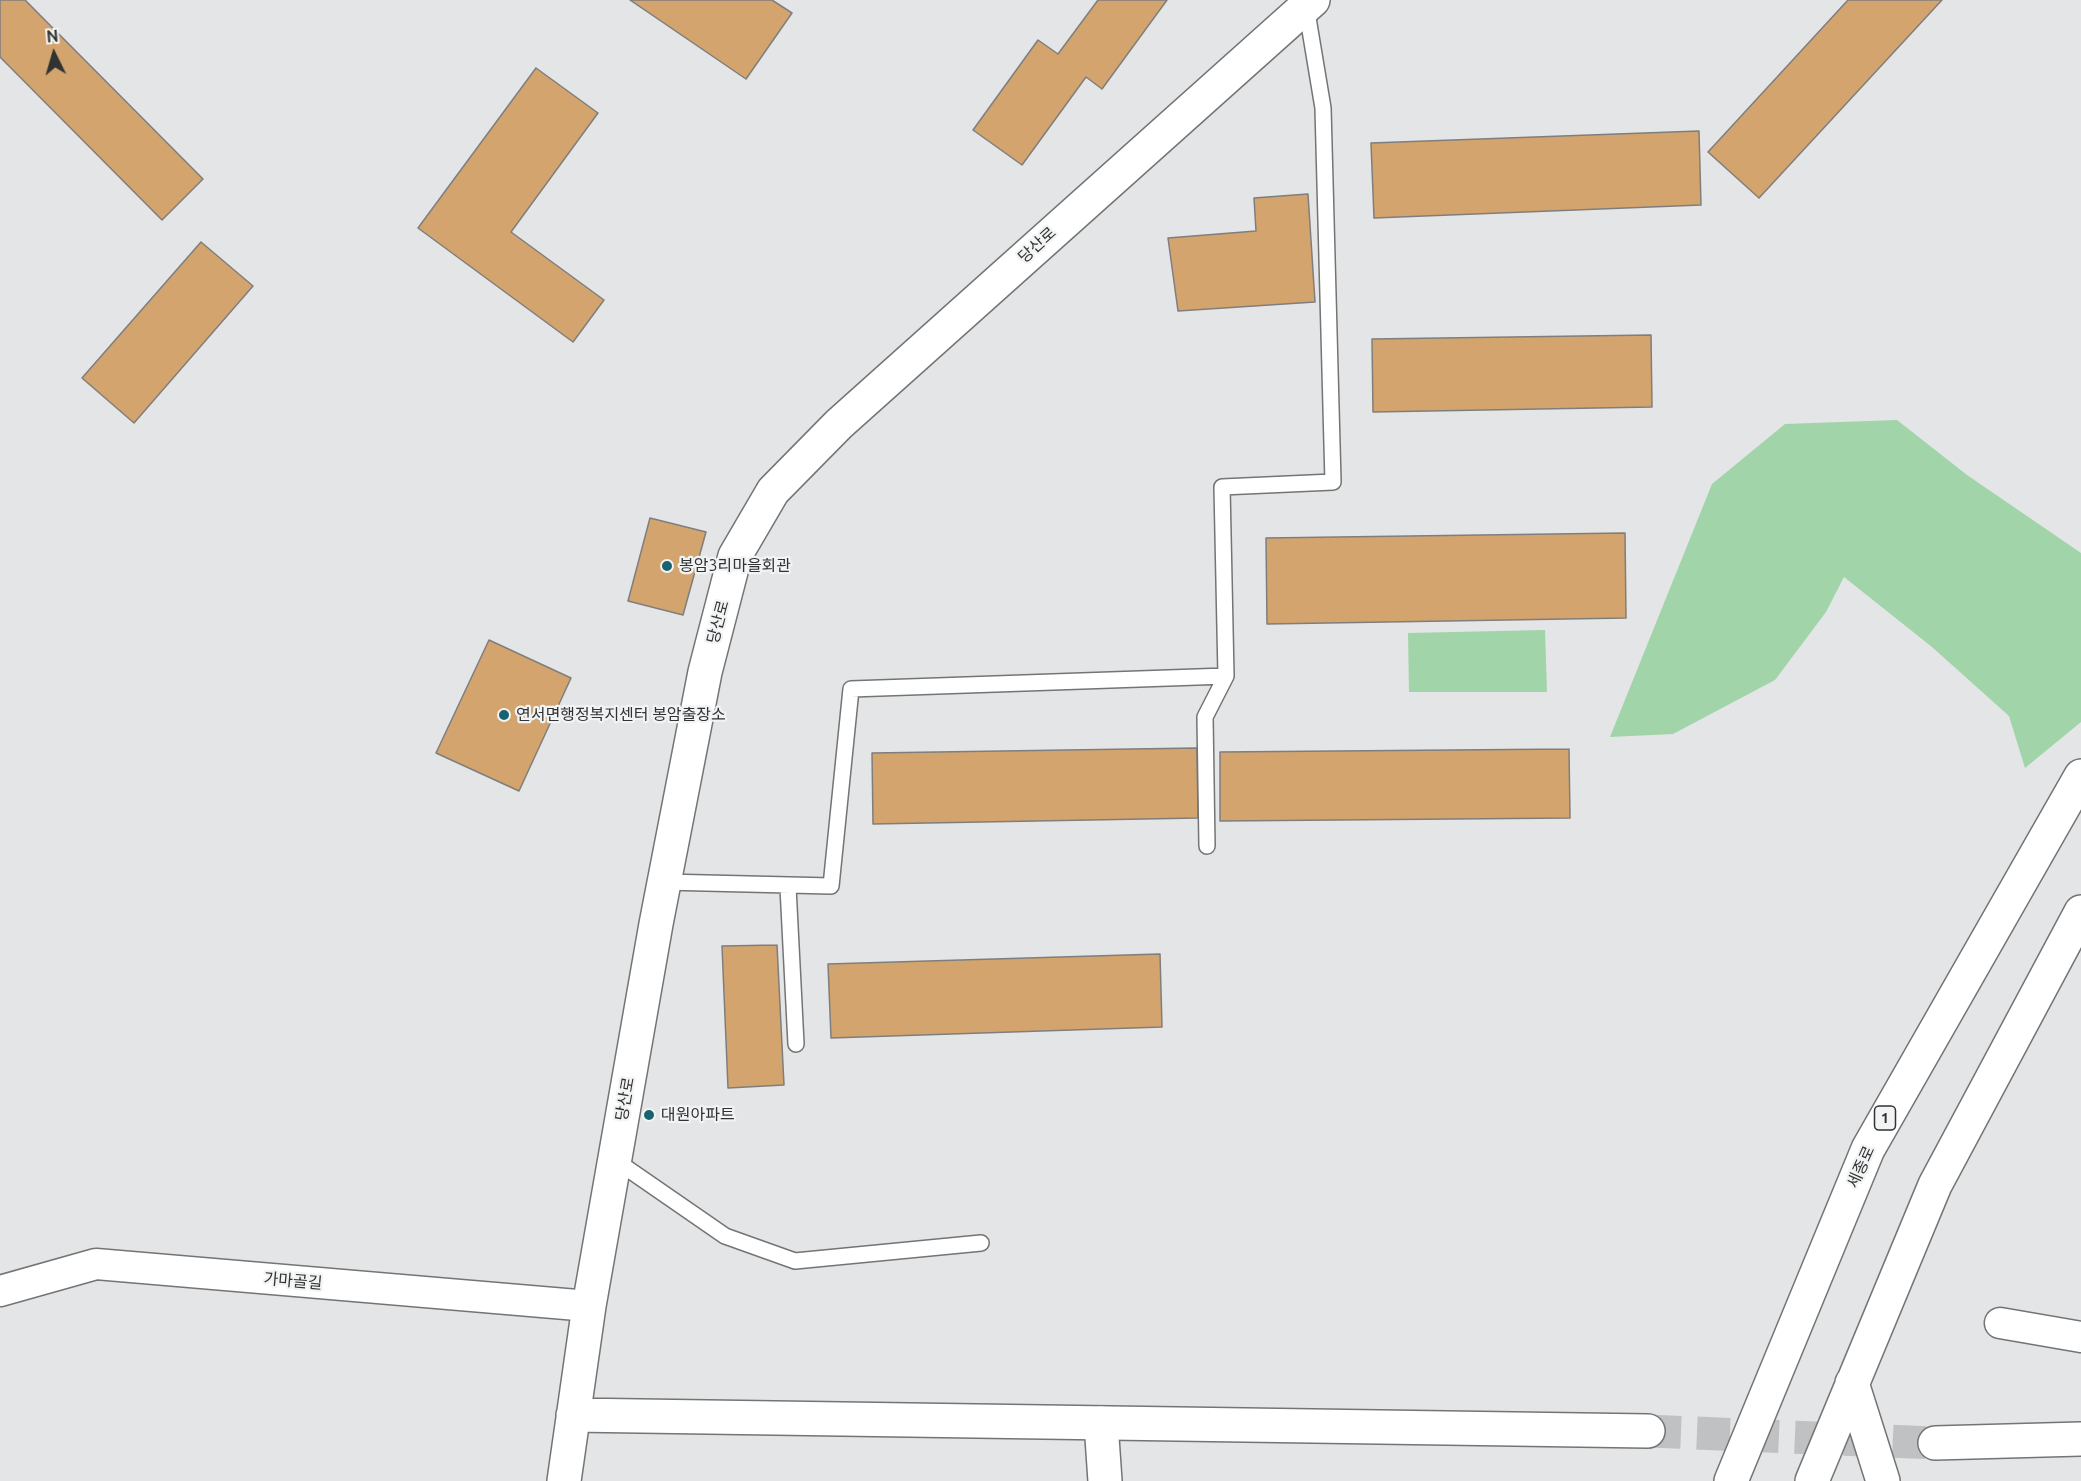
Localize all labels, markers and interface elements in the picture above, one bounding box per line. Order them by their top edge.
north arrow [24,24,84,84]
text: N [46,27,59,46]
street label: 당산로 [1014,223,1060,267]
place label: 봉암3리마을회관 [679,556,791,576]
marker: 봉암3리마을회관 [660,559,674,573]
street label: 당산로 [703,598,733,646]
place label: 연서면행정복지센터 봉암출장소 [516,705,726,725]
marker: 연서면행정복지센터 봉암출장소 [497,708,511,722]
street label: 당산로 [612,1076,638,1122]
place label: 대원아파트 [661,1105,735,1125]
road number: 1 [1874,1106,1896,1130]
marker: 대원아파트 [642,1108,656,1122]
street label: 세종로 [1843,1143,1879,1191]
street label: 가마골길 [263,1269,323,1293]

